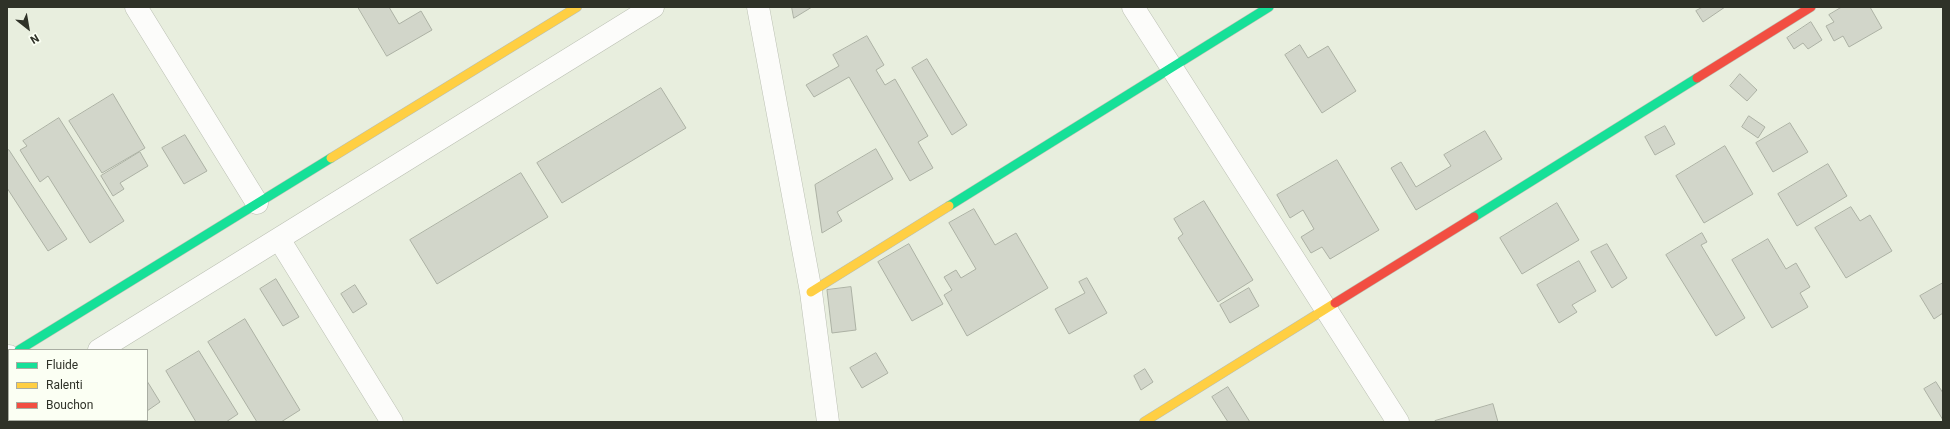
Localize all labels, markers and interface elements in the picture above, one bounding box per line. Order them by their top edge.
north arrow [8,8,48,48]
text: N [28,31,41,46]
legend [8,349,148,421]
text: Fluide [46,358,78,372]
text: Ralenti [46,378,83,392]
text: Bouchon [46,398,93,412]

